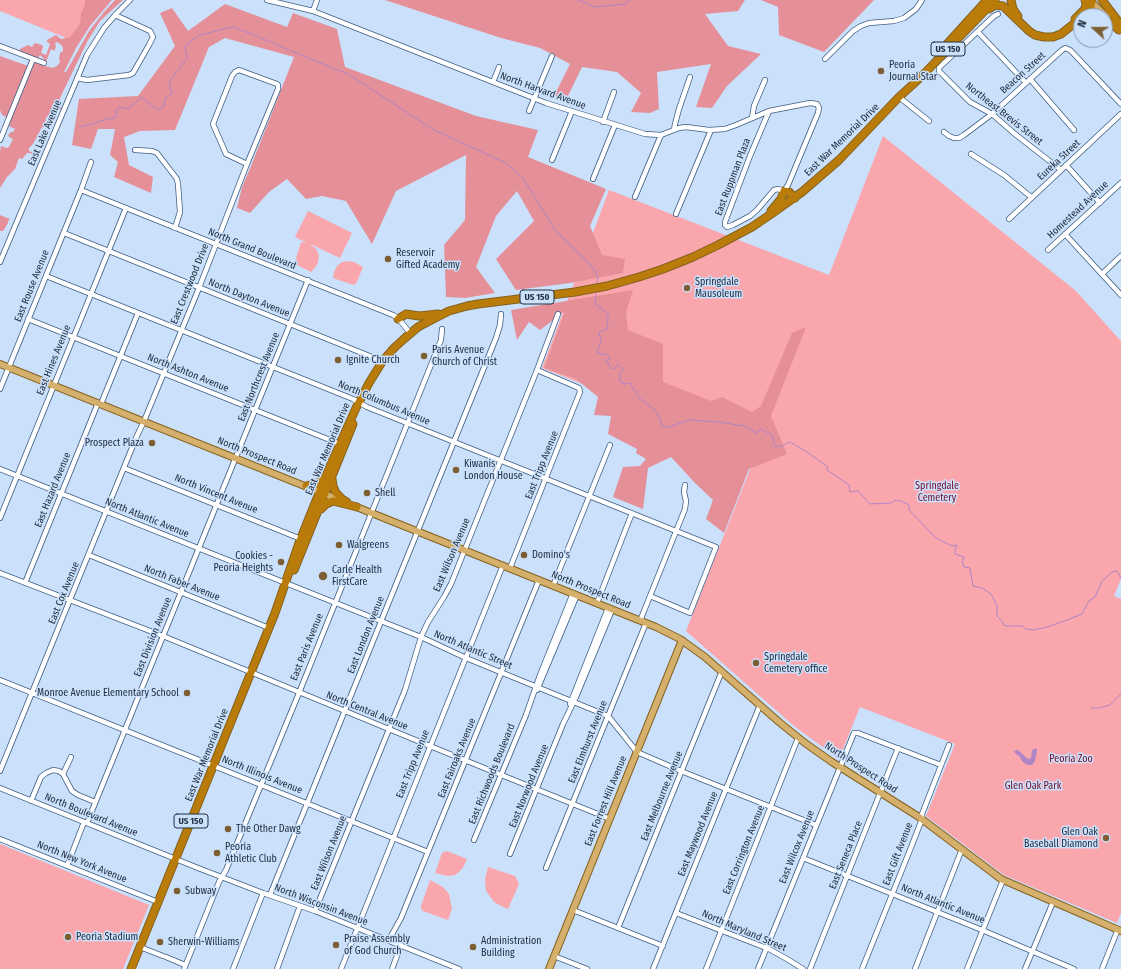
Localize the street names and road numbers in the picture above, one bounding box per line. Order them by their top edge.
road number: US 150 [931,42,965,56]
street label: Beacon Street [998,50,1048,96]
street label: North Harvard Avenue [499,70,587,112]
street label: Northeast Brevis Street [963,80,1045,148]
street label: East Lake Avenue [26,98,64,168]
street label: East War Memorial Drive [802,101,882,179]
street label: East Ruppman Plaza [713,136,753,218]
street label: Eureka Street [1035,137,1083,183]
street label: Homestead Avenue [1045,179,1111,241]
street label: North Grand Boulevard [206,226,298,272]
street label: East Crestwood Drive [168,242,212,326]
street label: East Rouse Avenue [12,248,52,324]
street label: North Dayton Avenue [207,276,291,320]
road number: US 150 [520,290,554,304]
street label: East Hines Avenue [34,323,74,397]
street label: East Northcrest Avenue [236,331,282,423]
street label: North Ashton Avenue [146,351,230,395]
street label: North Columbus Avenue [336,378,432,428]
street label: East War Memorial Drive [303,401,353,497]
street label: East Tripp Avenue [523,429,561,501]
street label: North Prospect Road [216,435,298,477]
street label: East Hazard Avenue [32,451,74,529]
street label: North Vincent Avenue [173,472,259,516]
street label: North Atlantic Avenue [103,496,191,540]
street label: East Wilson Avenue [431,516,473,594]
street label: East Cox Avenue [46,560,82,626]
street label: North Faber Avenue [142,562,222,604]
street label: North Prospect Road [550,569,632,611]
street label: East London Avenue [345,595,387,675]
street label: East Division Avenue [132,596,174,678]
street label: East Paris Avenue [288,612,326,682]
street label: North Atlantic Street [432,628,514,672]
street label: North Central Avenue [324,689,410,733]
street label: East Elmhurst Avenue [566,699,610,785]
street label: East War Memorial Drive [183,707,231,803]
street label: East Fairoaks Avenue [436,716,478,800]
street label: East Richwoods Boulevard [466,722,518,826]
street label: East Tripp Avenue [394,728,432,800]
street label: North Prospect Road [822,740,900,796]
street label: East Norwood Avenue [507,743,551,829]
street label: East Melbourne Avenue [638,749,686,843]
street label: North Illinois Avenue [220,753,304,797]
street label: East Forrest Hill Avenue [582,754,630,848]
street label: East Maywood Avenue [675,790,721,878]
street label: North Boulevard Avenue [43,791,139,839]
street label: East Corrington Avenue [721,804,767,896]
street label: East Wilcox Avenue [777,809,817,885]
road number: US 150 [174,814,208,828]
street label: East Wilson Avenue [309,814,349,892]
street label: East Seneca Place [827,819,865,891]
street label: East Gift Avenue [881,821,915,887]
street label: North New York Avenue [35,838,129,886]
street label: North Wisconsin Avenue [273,882,369,928]
street label: North Atlantic Avenue [899,882,987,926]
street label: North Maryland Street [700,908,788,954]

